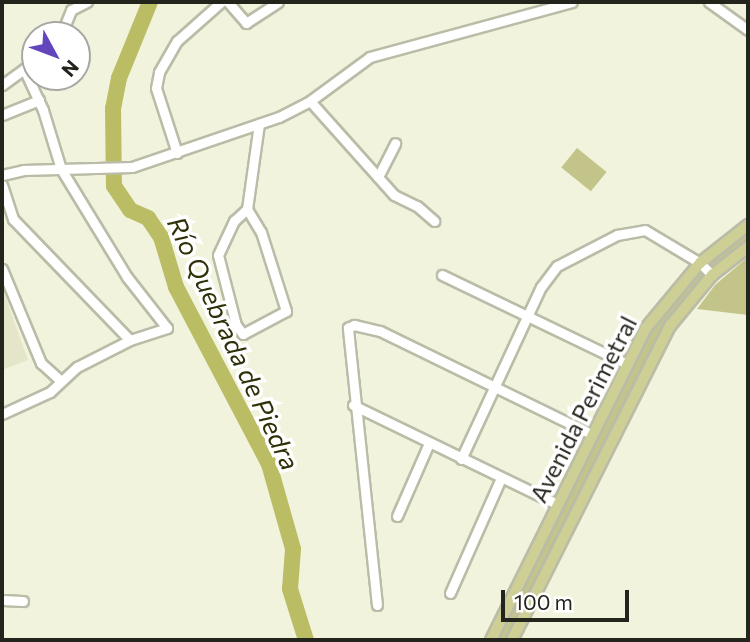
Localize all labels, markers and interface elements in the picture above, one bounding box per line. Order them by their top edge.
north arrow [21,21,91,91]
text: N [57,56,84,82]
water label: Río Quebrada de Piedra [162,211,306,475]
street label: Avenida Perimetral [524,311,642,507]
scale bar [505,576,633,620]
text: 100 m [514,589,573,614]

